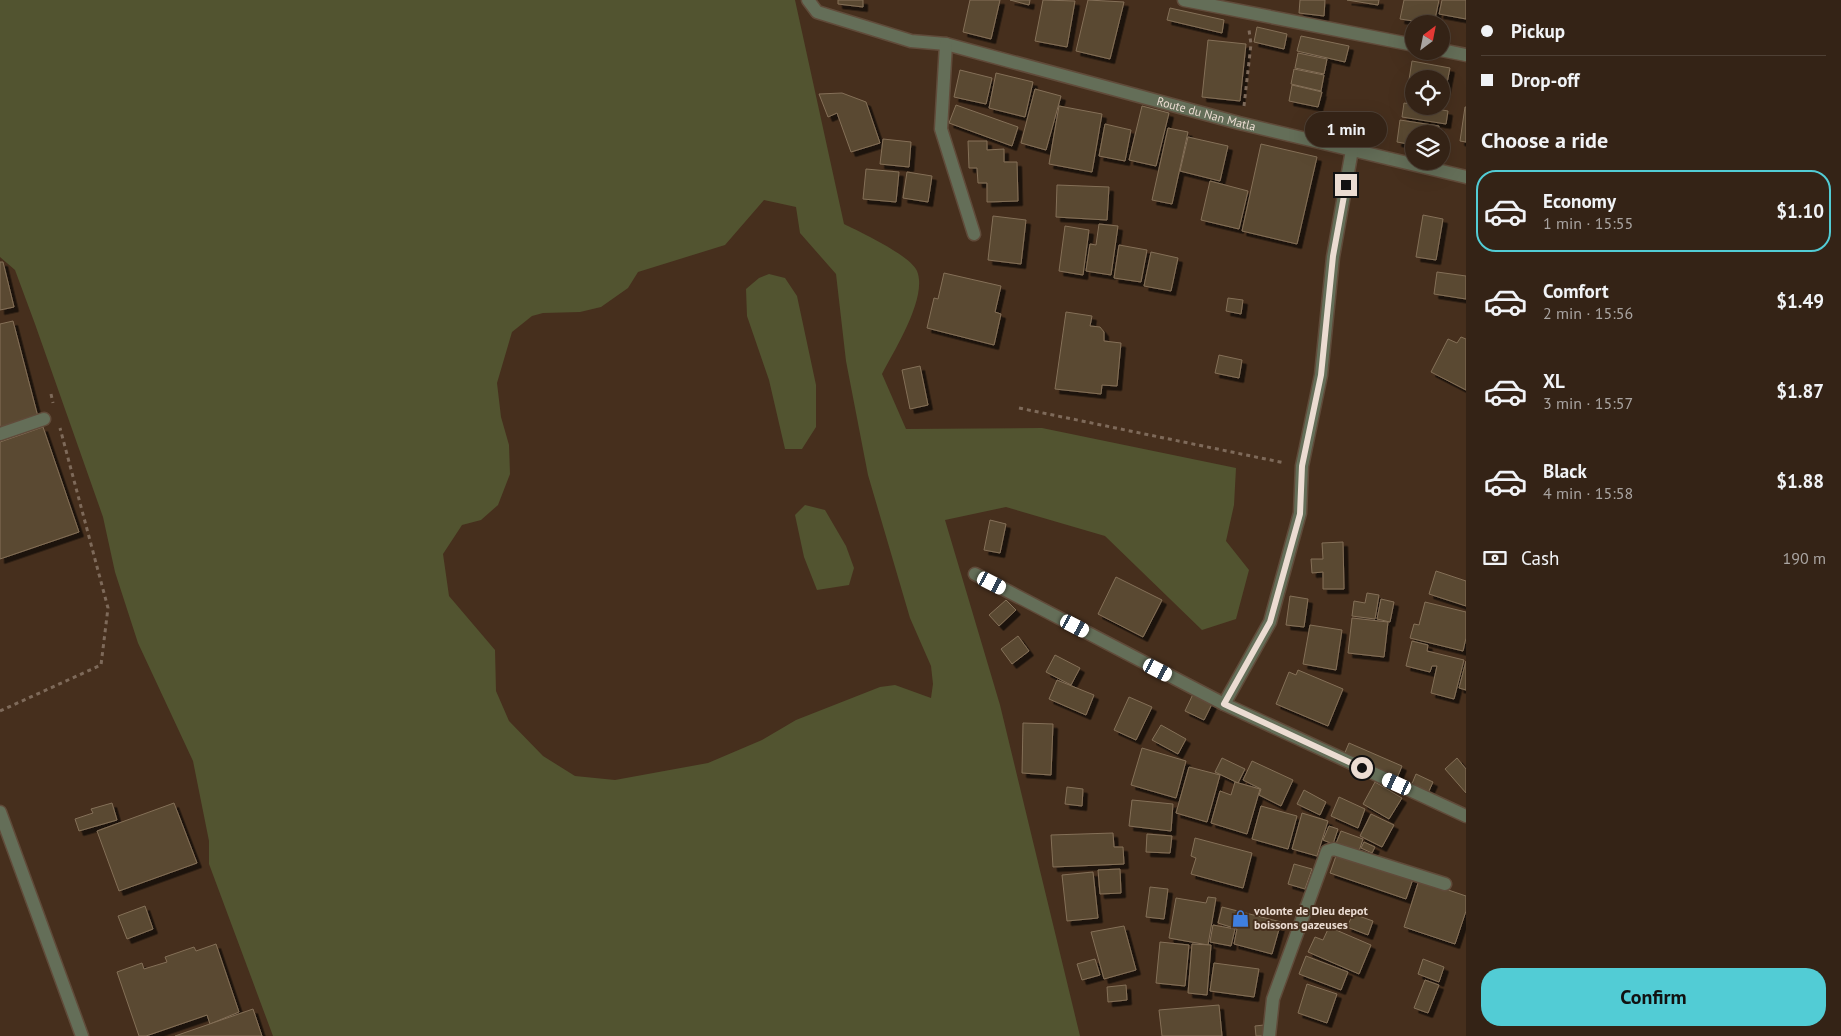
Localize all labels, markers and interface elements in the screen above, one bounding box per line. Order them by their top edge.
north arrow [1405,15,1450,60]
map controls [1405,15,1450,170]
text: Pickup [1511,19,1565,43]
text: Drop-off [1511,68,1579,92]
button: locate [1405,70,1450,115]
street label: Route du Nan Matla [1155,93,1257,134]
callout: 1 min [1305,112,1387,148]
text: 1 min [1326,119,1366,139]
button: layers [1405,125,1450,170]
text: Choose a ride [1481,126,1608,154]
route end [1335,174,1357,196]
icon: car [1483,189,1528,234]
text: Economy [1543,189,1616,213]
text: $1.10 [1776,199,1824,223]
text: 1 min · 15:55 [1543,213,1633,233]
icon: car [1483,279,1528,324]
text: Comfort [1543,279,1609,303]
text: $1.49 [1776,289,1824,313]
text: 2 min · 15:56 [1543,303,1633,323]
icon: car [1483,369,1528,414]
text: XL [1543,369,1565,393]
text: $1.87 [1776,379,1824,403]
text: 3 min · 15:57 [1543,393,1633,413]
icon: car [1483,459,1528,504]
text: Black [1543,459,1587,483]
text: $1.88 [1776,469,1824,493]
text: 4 min · 15:58 [1543,483,1633,503]
icon: cash [1481,544,1509,572]
text: Cash [1521,546,1559,570]
text: 190 m [1783,548,1826,568]
car [975,570,1008,596]
car [1058,612,1091,640]
car [1141,657,1174,683]
route start [1351,757,1373,779]
car [1380,771,1413,797]
place label: volonte de Dieu depot boissons gazeuses [1253,903,1369,932]
shop icon: volonte de Dieu depot boissons gazeuses [1230,908,1250,928]
button: Confirm [1481,968,1826,1026]

